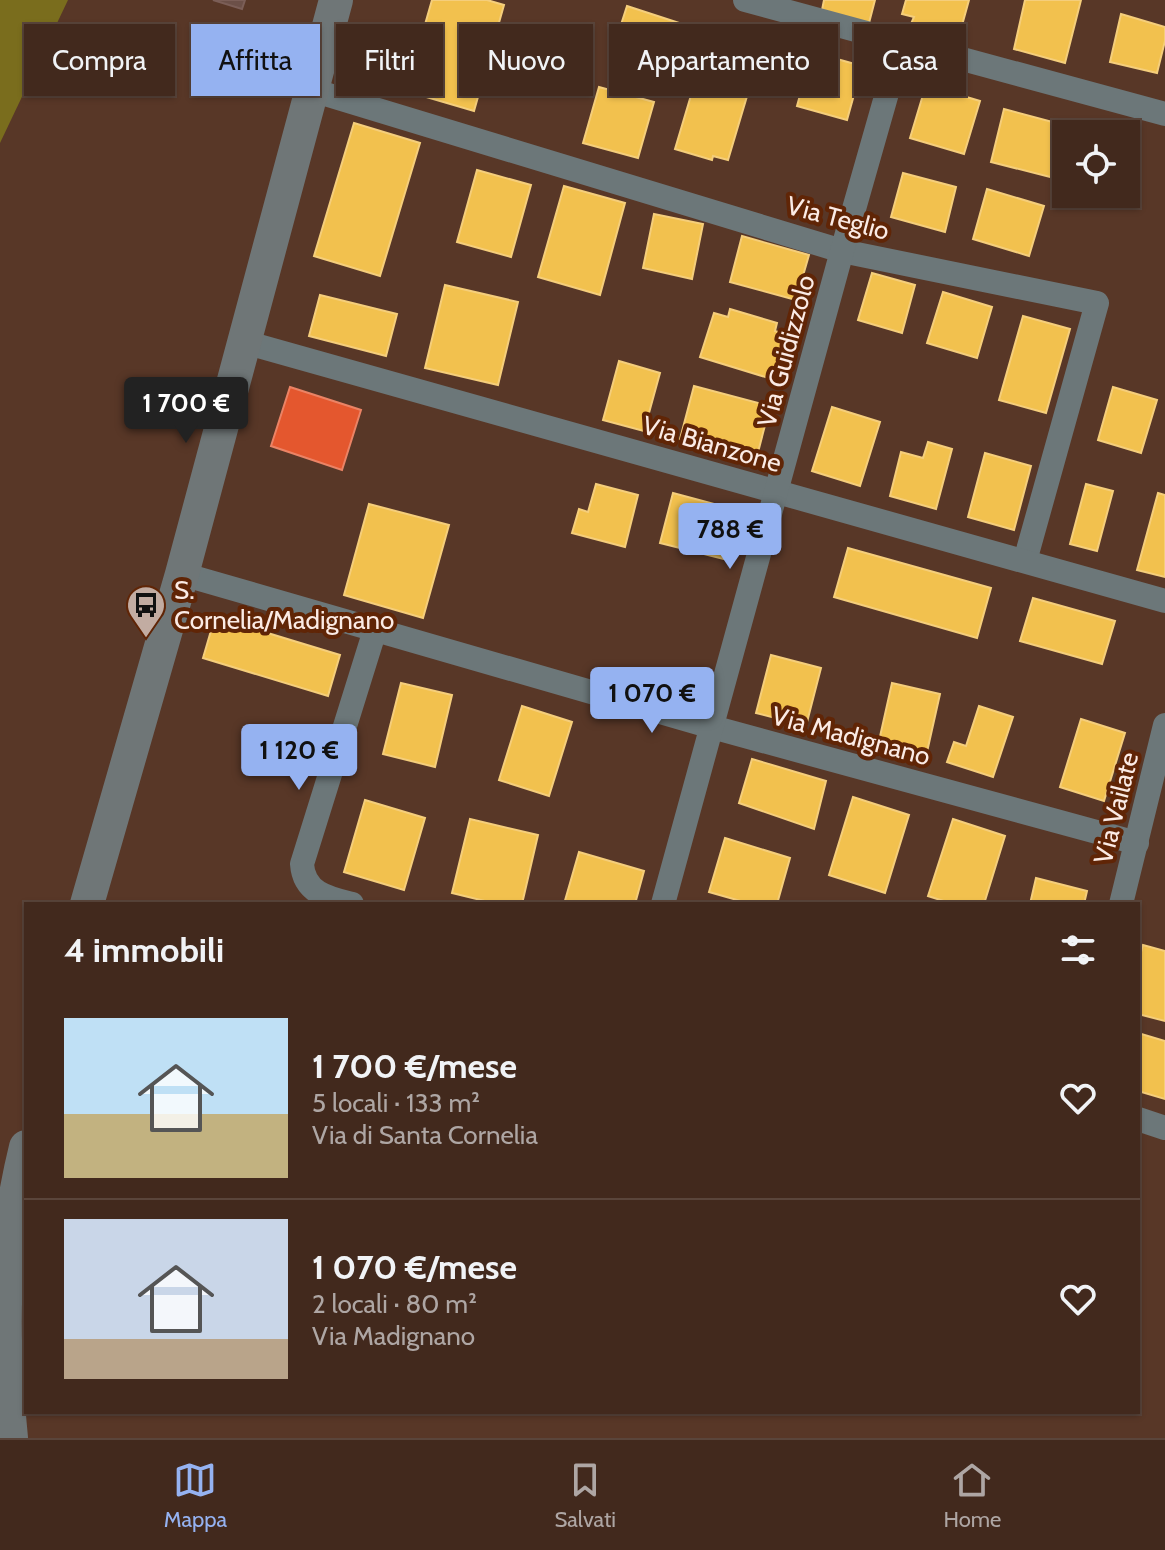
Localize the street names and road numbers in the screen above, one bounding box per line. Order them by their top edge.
street label: Via Teglio [783,189,893,247]
street label: Via Guidizzolo [750,272,822,430]
street label: Via Bianzone [639,409,785,479]
street label: Via Madignano [768,699,934,773]
street label: Via Vailate [1087,749,1145,867]

